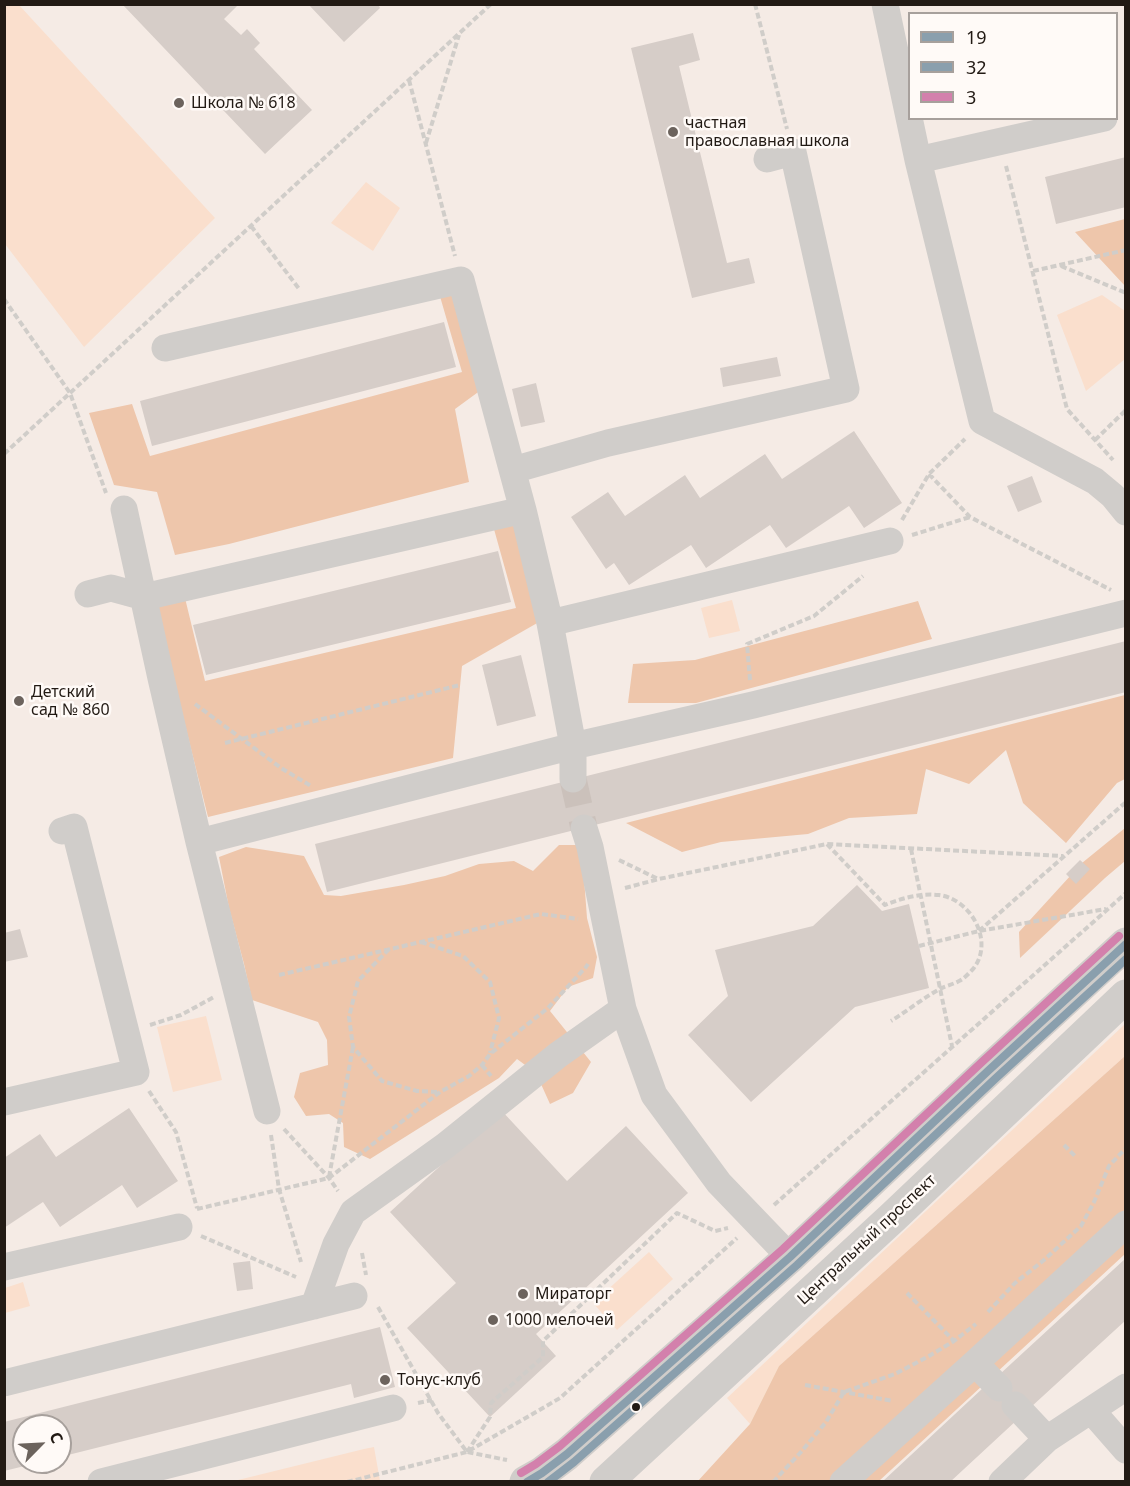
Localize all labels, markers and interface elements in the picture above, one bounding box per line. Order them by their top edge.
legend [908,12,1118,120]
text: 19 [966,25,987,49]
text: 32 [966,55,987,79]
text: 3 [966,85,976,109]
place label: Школа № 618 [191,93,296,113]
marker: Школа № 618 [172,96,186,110]
place label: частная православная школа [685,113,849,151]
marker: частная православная школа [666,125,680,139]
place label: Детский сад № 860 [31,682,110,720]
marker: Детский сад № 860 [12,694,26,708]
street label: Центральный проспект [794,1171,940,1309]
place label: Мираторг [535,1284,611,1304]
marker: Мираторг [516,1287,530,1301]
place label: 1000 мелочей [505,1310,614,1330]
marker: 1000 мелочей [486,1313,500,1327]
place label: Тонус-клуб [397,1370,481,1390]
marker: Тонус-клуб [378,1373,392,1387]
unlabelled marker [630,1401,642,1413]
north arrow [12,1414,72,1474]
text: С [44,1428,69,1447]

